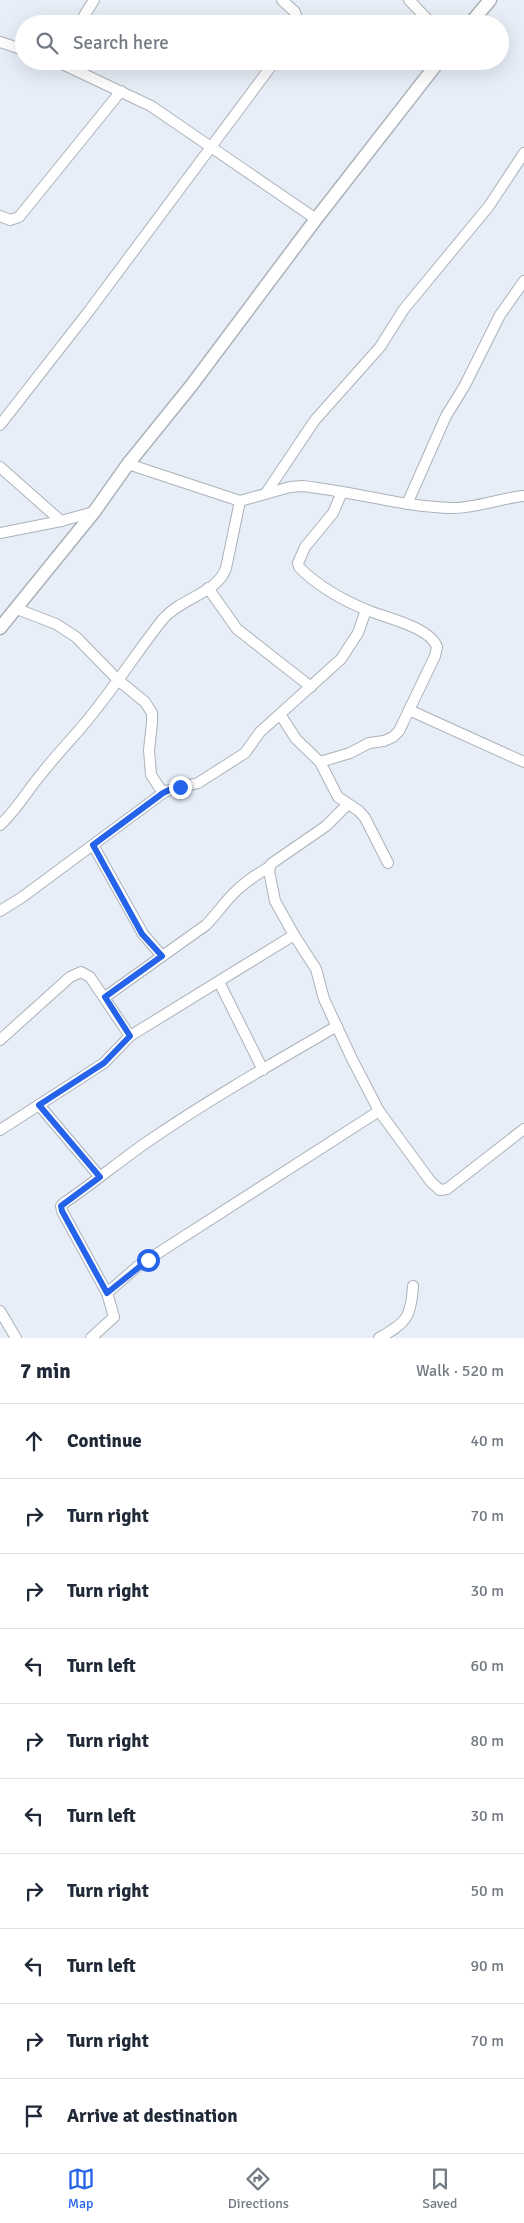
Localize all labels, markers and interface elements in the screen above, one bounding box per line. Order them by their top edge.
search box [15,15,509,70]
icon: search [33,29,61,57]
text: Search here [73,31,169,55]
route end [169,776,192,799]
route start [137,1249,160,1272]
text: 7 min [20,1358,71,1384]
text: Walk · 520 m [416,1361,504,1381]
icon: ahead [20,1427,48,1455]
text: Continue [67,1429,142,1453]
text: 40 m [470,1431,504,1451]
icon: right [20,1502,48,1530]
text: Turn right [67,1504,149,1528]
text: 70 m [470,1506,504,1526]
icon: right [20,1577,48,1605]
text: Turn right [67,1579,149,1603]
text: 30 m [470,1581,504,1601]
icon: left [20,1652,48,1680]
text: Turn left [67,1654,136,1678]
text: 60 m [470,1656,504,1676]
icon: right [20,1727,48,1755]
text: Turn right [67,1729,149,1753]
text: 80 m [470,1731,504,1751]
icon: left [20,1802,48,1830]
text: Turn left [67,1804,136,1828]
text: 30 m [470,1806,504,1826]
icon: right [20,1877,48,1905]
text: Turn right [67,1879,149,1903]
text: 50 m [470,1881,504,1901]
icon: left [20,1952,48,1980]
text: Turn left [67,1954,136,1978]
text: 90 m [470,1956,504,1976]
icon: right [20,2027,48,2055]
text: Turn right [67,2029,149,2053]
text: 70 m [470,2031,504,2051]
icon: arrive [20,2102,48,2130]
text: Arrive at destination [67,2104,238,2128]
tab: Map [67,2165,95,2212]
tab: Directions [228,2165,289,2212]
tab: Saved [422,2165,457,2212]

